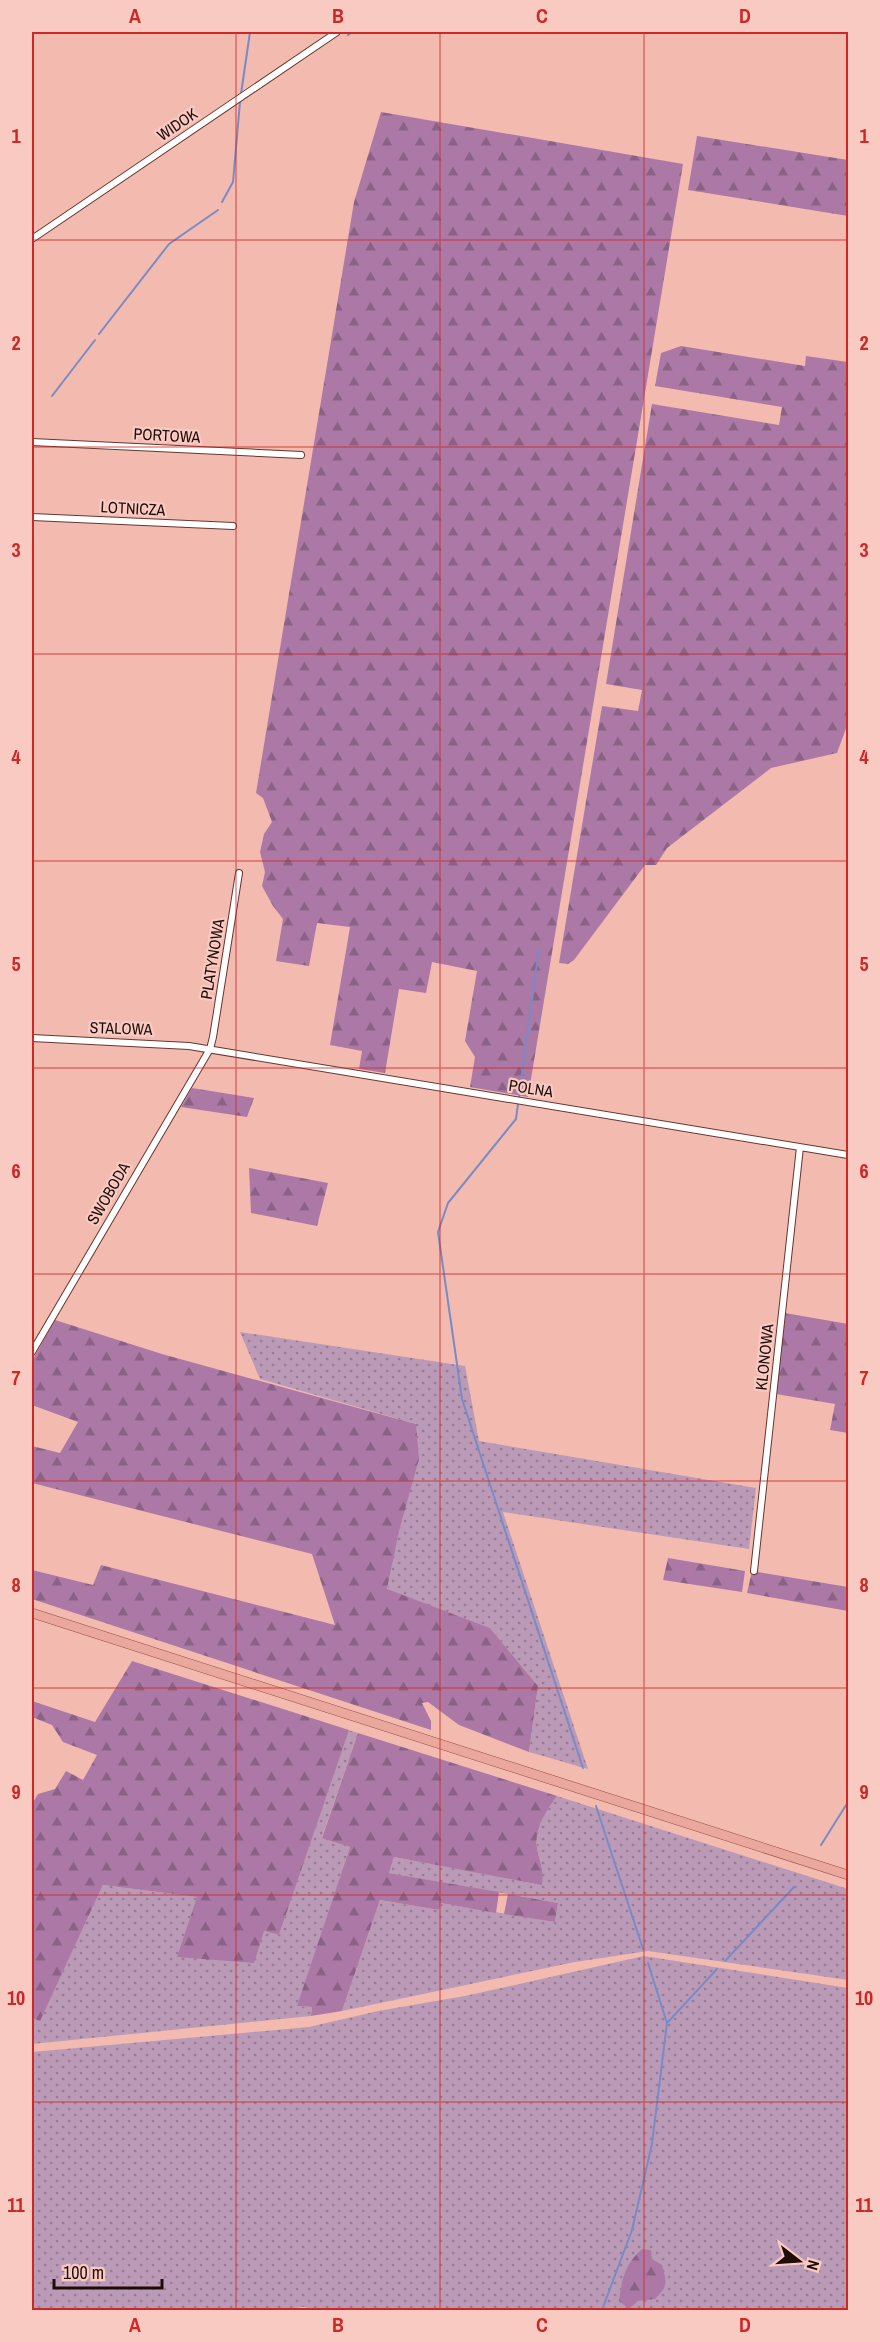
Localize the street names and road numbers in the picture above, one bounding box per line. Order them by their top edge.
street label: WIDOK [152,102,202,146]
street label: PORTOWA [133,422,201,448]
street label: LOTNICZA [100,495,166,521]
street label: PLATYNOWA [195,917,229,1001]
street label: STALOWA [89,1016,153,1040]
street label: POLNA [507,1074,555,1102]
street label: SWOBODA [81,1158,135,1228]
street label: KLONOWA [750,1322,778,1391]

